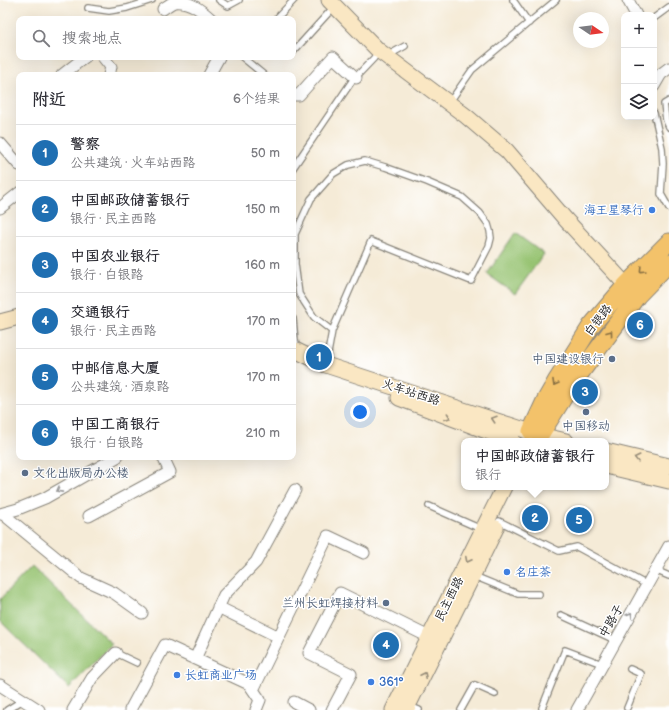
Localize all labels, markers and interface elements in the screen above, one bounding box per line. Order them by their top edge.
north arrow [573,12,609,48]
map controls [621,12,657,120]
button: + [621,12,657,48]
search box [16,16,296,60]
icon: search [30,27,52,49]
text: 搜索地点 [62,29,122,48]
button: − [621,48,657,84]
button: layers [621,84,657,120]
text: 附近 [32,90,66,110]
text: 6个结果 [233,91,280,107]
text: 警察 [70,135,100,154]
text: 1 [42,145,48,161]
text: 50 m [251,145,280,161]
text: 公共建筑 · 火车站西路 [70,155,195,171]
text: 中国邮政储蓄银行 [70,191,190,210]
text: 2 [41,201,49,217]
text: 150 m [246,201,280,217]
place label: 海王星琴行 [584,203,644,218]
marker: 海王星琴行 [647,205,657,215]
text: 银行 · 民主西路 [70,211,156,227]
text: 中国农业银行 [70,247,160,266]
text: 3 [41,257,49,273]
text: 160 m [245,257,280,273]
one-way arrow [639,265,647,273]
text: 银行 · 白银路 [70,267,143,283]
street label: 白银路 [581,302,615,339]
text: 交通银行 [70,303,130,322]
pin: 6 [627,310,653,340]
text: 4 [41,313,49,329]
text: 170 m [247,313,280,329]
text: 银行 · 民主西路 [70,323,156,339]
one-way arrow [605,331,612,338]
pin: 1 [306,342,332,372]
place label: 中国建设银行 [532,352,604,367]
marker: 中国建设银行 [607,354,617,364]
text: 中邮信息大厦 [70,359,160,378]
text: 5 [41,369,49,385]
text: 170 m [247,369,280,385]
street label: 火车站西路 [380,376,442,409]
pin: 3 [572,377,598,407]
text: 公共建筑 · 酒泉路 [70,379,169,395]
one-way arrow [552,379,559,387]
your location [350,402,370,422]
marker: 中国移动 [581,407,591,417]
one-way arrow [444,412,451,420]
text: 中国工商银行 [70,415,160,434]
one-way arrow [491,415,498,424]
place label: 中国移动 [562,419,610,434]
text: 6 [41,425,49,441]
text: 210 m [246,425,280,441]
text: 银行 · 白银路 [70,435,143,451]
popup [461,438,609,490]
text: 中国邮政储蓄银行 [475,447,595,466]
one-way arrow [634,455,641,463]
place label: 文化出版局办公楼 [33,466,129,481]
text: 银行 [475,467,501,483]
marker: 文化出版局办公楼 [20,468,30,478]
one-way arrow [56,485,63,492]
pin: 2 [522,503,548,533]
pin: 5 [566,505,592,535]
one-way arrow [465,555,473,563]
place label: 名庄茶 [515,565,551,580]
marker: 名庄茶 [502,567,512,577]
street label: 民主西路 [432,574,467,624]
place label: 兰州长虹焊接材料 [282,596,379,611]
marker: 兰州长虹焊接材料 [381,598,391,608]
street label: 中路子 [596,602,627,641]
one-way arrow [625,612,632,619]
pin: 4 [373,630,399,660]
place label: 长虹商业广场 [185,668,257,683]
marker: 长虹商业广场 [172,670,182,680]
one-way arrow [419,672,427,679]
place label: 361° [379,675,404,690]
marker: 361° [366,677,376,687]

